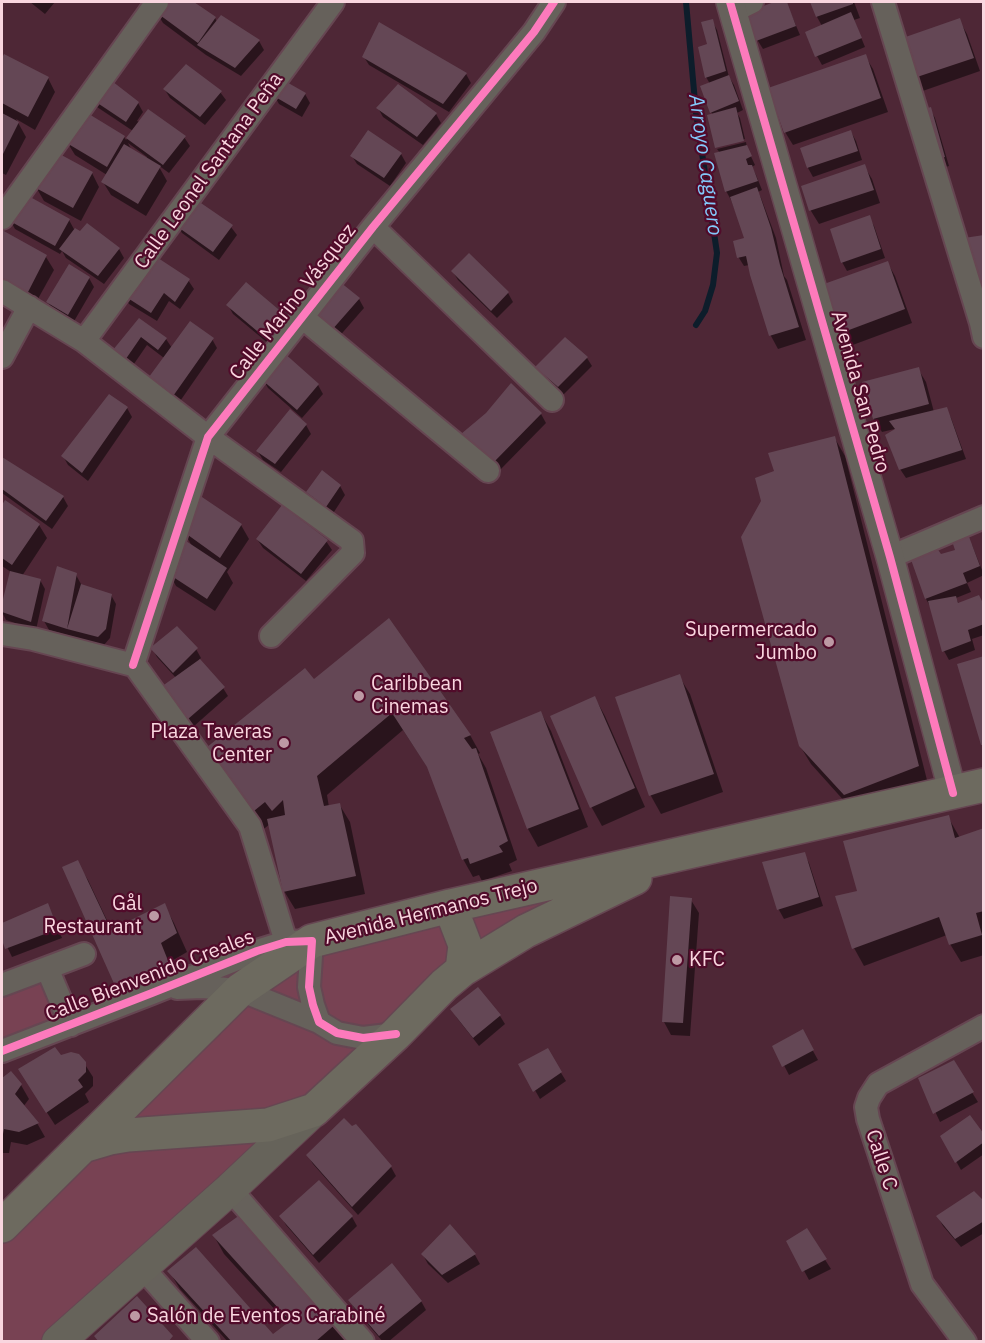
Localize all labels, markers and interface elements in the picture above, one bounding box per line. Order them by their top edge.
street label: Calle Leonel Santana Peña [130,68,288,274]
water label: Arroyo Caguero [683,93,727,237]
street label: Calle Marino Vásquez [225,219,361,385]
street label: Avenida San Pedro [825,308,895,476]
place label: Supermercado Jumbo [685,618,817,665]
marker: Supermercado Jumbo [822,635,836,649]
place label: Caribbean Cinemas [371,672,463,719]
marker: Caribbean Cinemas [352,689,366,703]
place label: Plaza Taveras Center [150,720,272,767]
marker: Plaza Taveras Center [277,736,291,750]
street label: Avenida Hermanos Trejo [322,874,540,950]
place label: Gål Restaurant [44,892,142,939]
marker: Gål Restaurant [147,909,161,923]
street label: Calle Bienvenido Creales [42,925,258,1027]
place label: KFC [689,948,725,972]
marker: KFC [670,953,684,967]
street label: Calle C [860,1127,902,1193]
place label: Salón de Eventos Carabiné [147,1304,386,1328]
marker: Salón de Eventos Carabiné [128,1309,142,1323]

